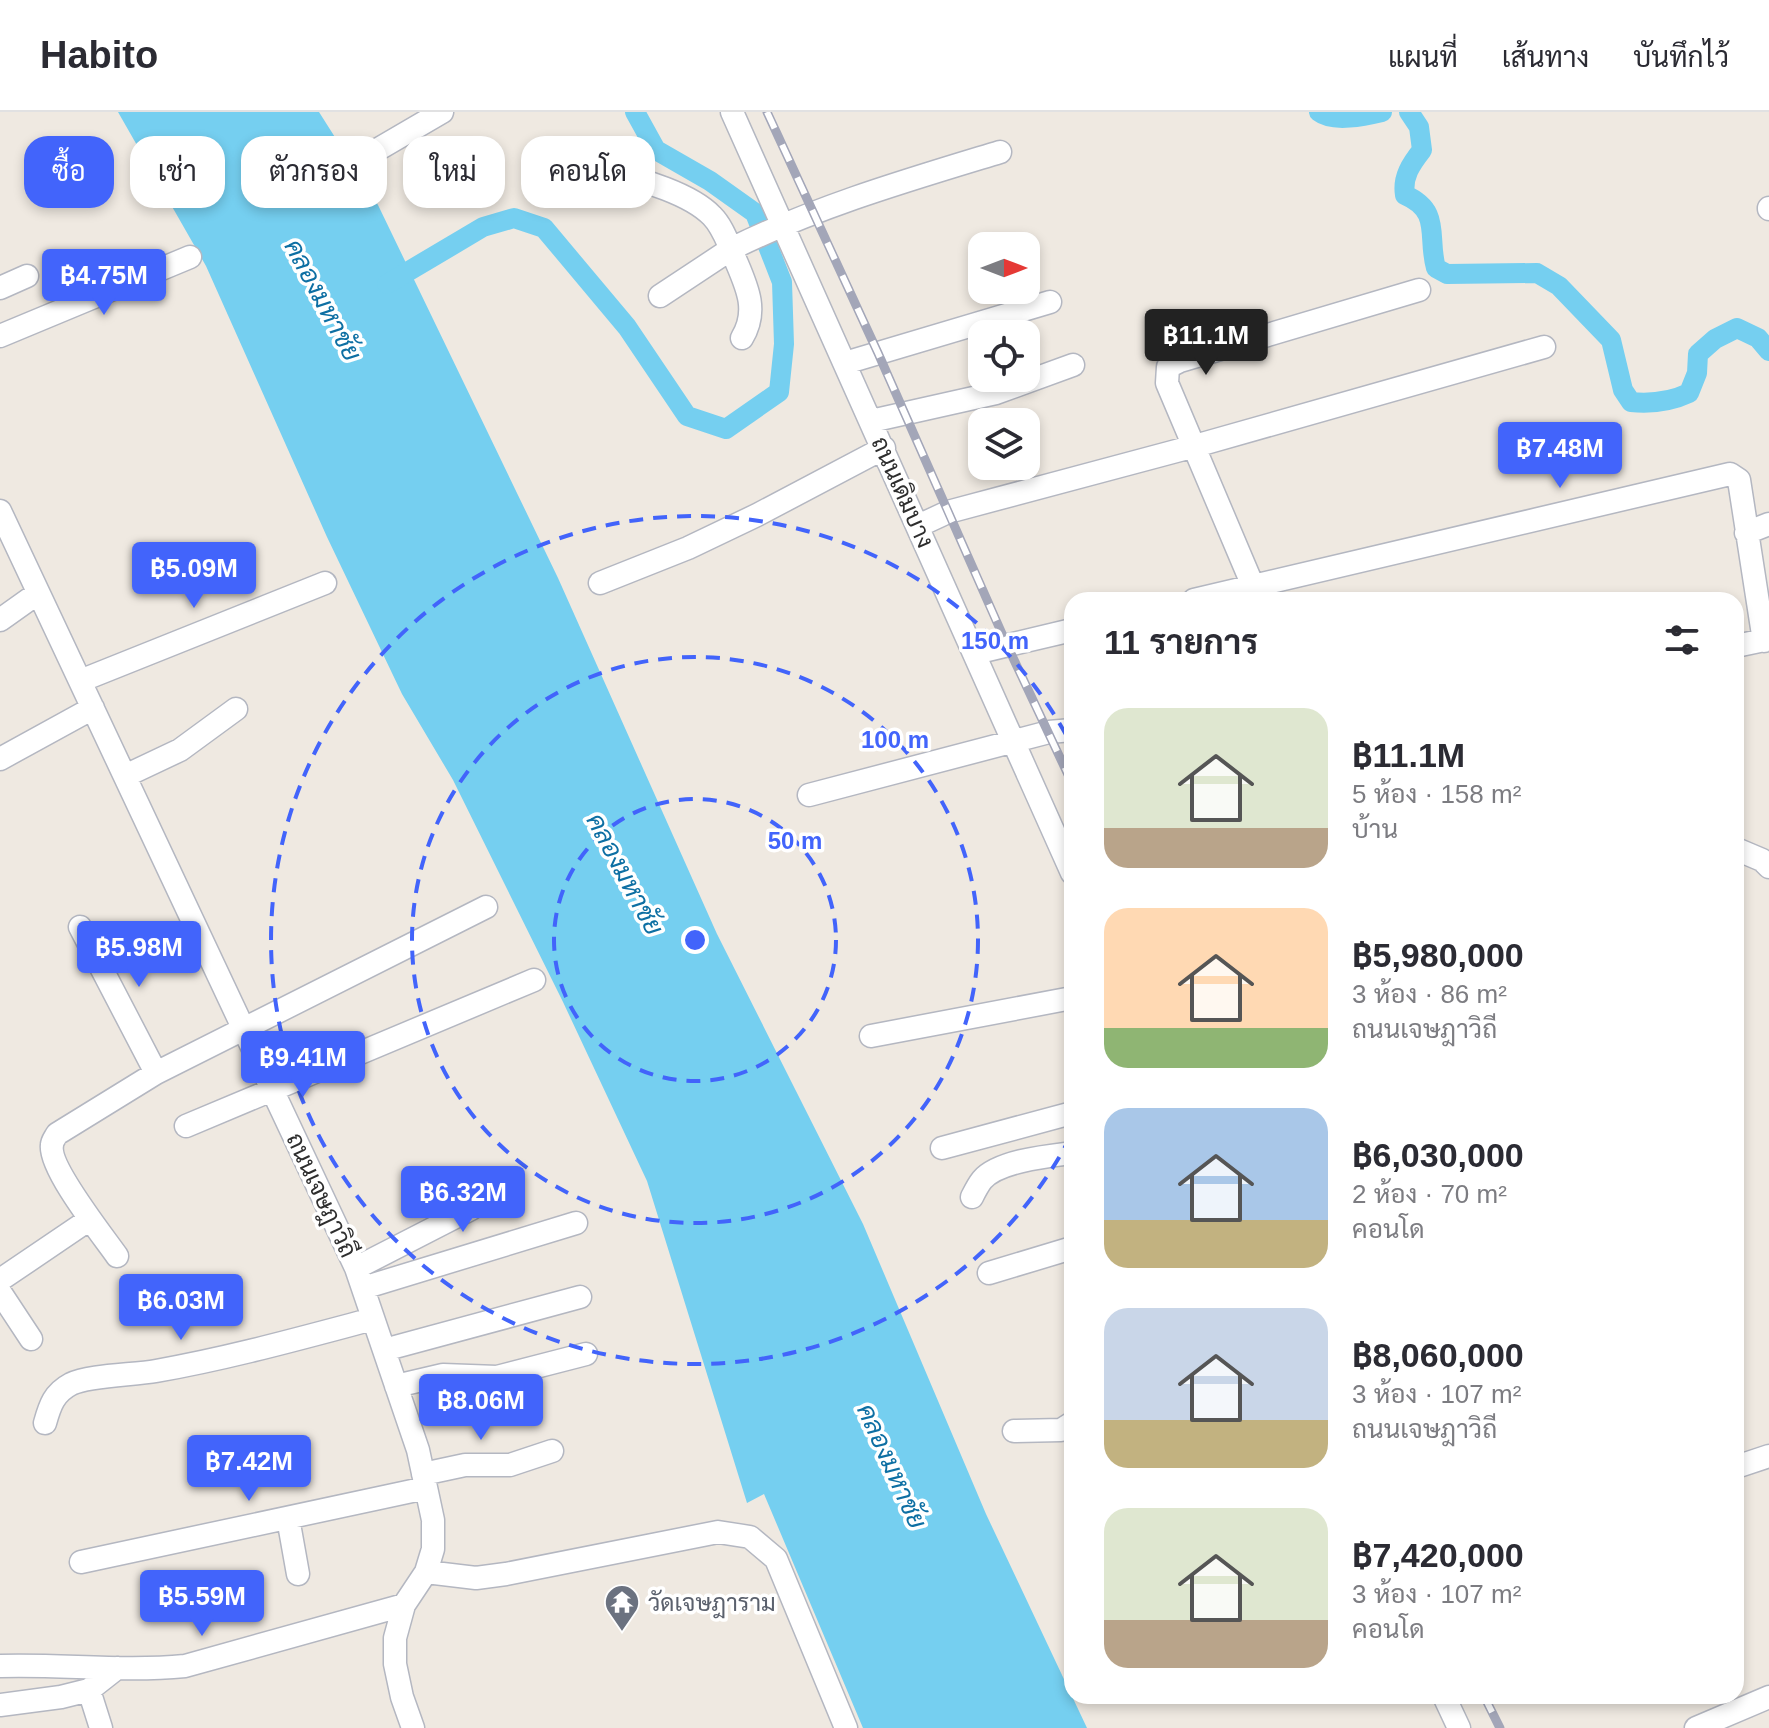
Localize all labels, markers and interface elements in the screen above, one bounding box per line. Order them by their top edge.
text: Habito [40,34,158,76]
text: แผนที่ [1388,42,1458,73]
text: เส้นทาง [1502,42,1589,73]
text: บันทึกไว้ [1633,42,1729,73]
chip: ซื้อ [24,136,114,208]
chip: เช่า [130,136,225,208]
chip: ตัวกรอง [241,136,387,208]
chip: ใหม่ [403,136,505,208]
chip: คอนโด [521,136,655,208]
north arrow [968,232,1040,304]
map controls [968,232,1040,480]
water label: คลองมหาชัย [278,234,369,366]
pin: ฿4.75M [39,249,169,317]
text: ฿4.75M [60,260,148,290]
pin: ฿11.1M [1141,309,1271,377]
button: locate [968,320,1040,392]
text: ฿11.1M [1163,320,1249,350]
button: layers [968,408,1040,480]
pin: ฿7.48M [1495,422,1625,490]
street label: ถนนเดิมบาง [866,432,940,552]
text: ฿7.48M [1516,433,1604,463]
pin: ฿5.09M [129,542,259,610]
text: ฿5.09M [150,553,238,583]
icon: filters [1660,618,1704,662]
text: 11 รายการ [1104,623,1258,661]
text: 150 m [961,627,1029,654]
text: 100 m [861,726,929,753]
text: ฿11.1M [1352,736,1465,774]
icon: home [1168,740,1264,836]
text: 5 ห้อง · 158 m² [1352,779,1521,809]
water label: คลองมหาชัย [580,808,671,940]
text: บ้าน [1352,814,1398,844]
text: 50 m [768,827,822,854]
pin: ฿5.98M [74,921,204,989]
centre of rings [681,926,709,954]
text: ฿5.98M [95,932,183,962]
text: ฿5,980,000 [1352,936,1524,974]
icon: home [1168,940,1264,1036]
text: 3 ห้อง · 86 m² [1352,979,1507,1009]
text: ถนนเจษฎาวิถี [1352,1014,1497,1044]
pin: ฿9.41M [238,1031,368,1099]
text: ฿9.41M [259,1042,347,1072]
street label: ถนนเจษฎาวิถี [279,1128,363,1263]
text: ฿6,030,000 [1352,1136,1524,1174]
icon: home [1168,1140,1264,1236]
pin: ฿6.32M [398,1166,528,1234]
text: ฿6.32M [419,1177,507,1207]
text: 2 ห้อง · 70 m² [1352,1179,1507,1209]
text: คอนโด [1352,1214,1425,1244]
pin: ฿6.03M [116,1274,246,1342]
text: ฿6.03M [137,1285,225,1315]
text: ฿8,060,000 [1352,1336,1524,1374]
icon: home [1168,1340,1264,1436]
pin: ฿8.06M [416,1374,546,1442]
text: 3 ห้อง · 107 m² [1352,1379,1521,1409]
text: ฿8.06M [437,1385,525,1415]
water label: คลองมหาชัย [851,1398,934,1533]
text: ถนนเจษฎาวิถี [1352,1414,1497,1444]
pin: ฿7.42M [184,1435,314,1503]
text: ฿7.42M [205,1446,293,1476]
text: ฿7,420,000 [1352,1536,1524,1574]
icon: home [1168,1540,1264,1636]
pin: ฿5.59M [137,1570,267,1638]
text: 3 ห้อง · 107 m² [1352,1579,1521,1609]
text: ฿5.59M [158,1581,246,1611]
temple icon: วัดเจษฎาราม [603,1583,641,1633]
place label: วัดเจษฎาราม [648,1589,776,1619]
text: คอนโด [1352,1614,1425,1644]

